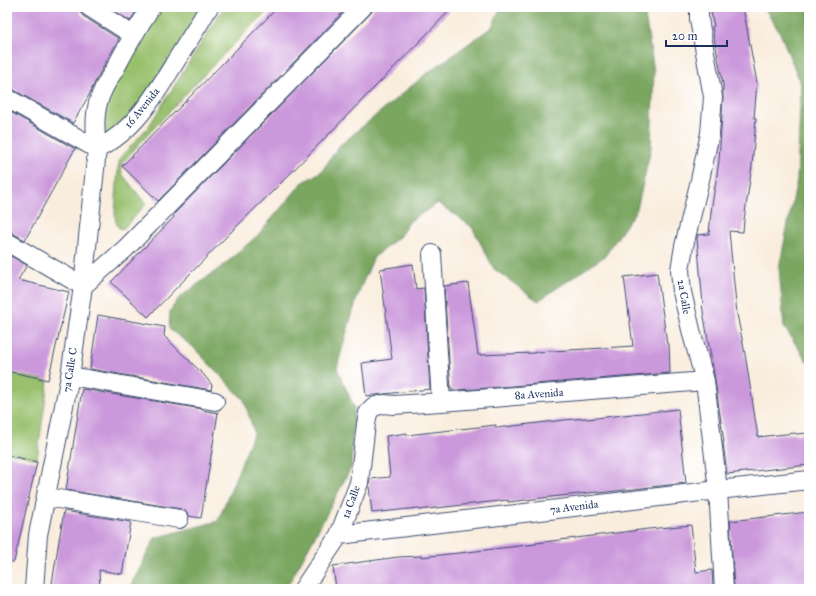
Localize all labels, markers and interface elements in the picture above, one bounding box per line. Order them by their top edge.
scale bar [666,22,727,48]
text: 20 m [672,29,698,43]
street label: 16 Avenida [122,85,162,131]
street label: 2a Calle [675,279,694,316]
street label: 7a Calle C [60,347,80,393]
street label: 8a Avenida [514,386,564,402]
street label: 1a Calle [339,483,363,520]
street label: 7a Avenida [549,498,599,516]

